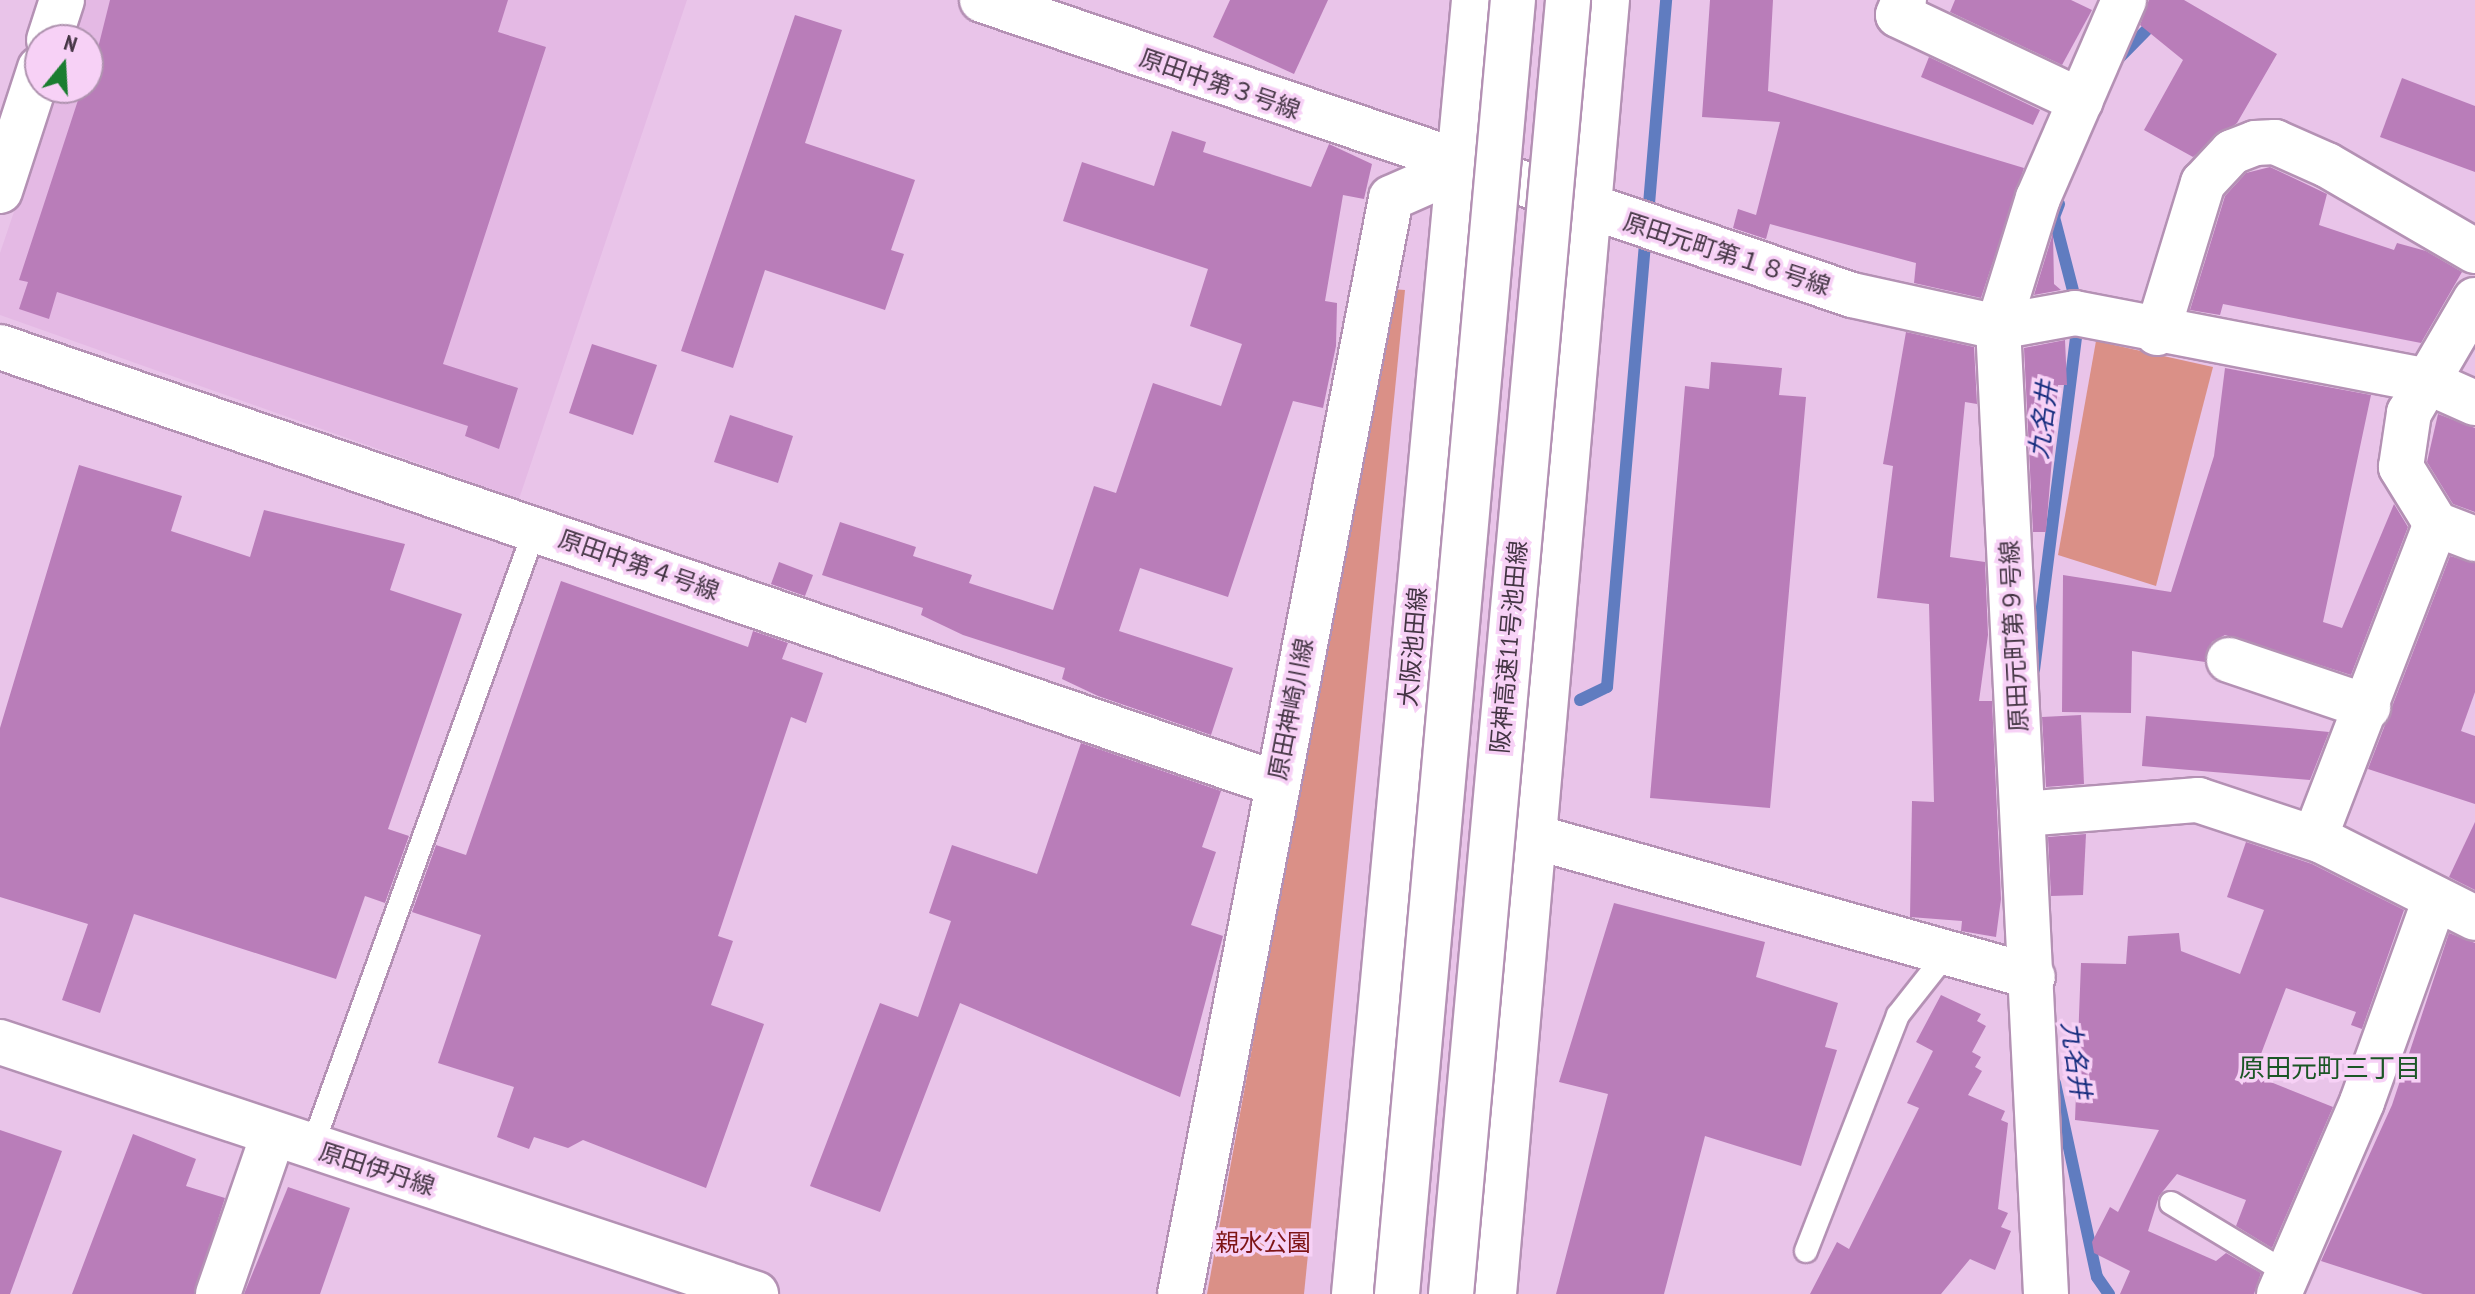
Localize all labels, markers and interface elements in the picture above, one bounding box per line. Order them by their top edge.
north arrow [24,24,104,104]
text: N [61,28,81,58]
street label: 原田中第３号線 [1136,43,1304,125]
street label: 原田元町第１８号線 [1620,207,1834,301]
water label: 九名井 [2023,379,2063,461]
street label: 原田中第４号線 [555,524,723,606]
street label: 阪神高速11号池田線 [1485,539,1533,755]
street label: 原田元町第９号線 [1995,539,2033,733]
street label: 大阪池田線 [1393,586,1433,708]
street label: 原田神崎川線 [1263,636,1319,782]
water label: 九名井 [2055,1019,2097,1101]
district label: 原田元町三丁目 [2239,1052,2421,1084]
street label: 原田伊丹線 [315,1137,439,1201]
park label: 親水公園 [1215,1229,1311,1257]

